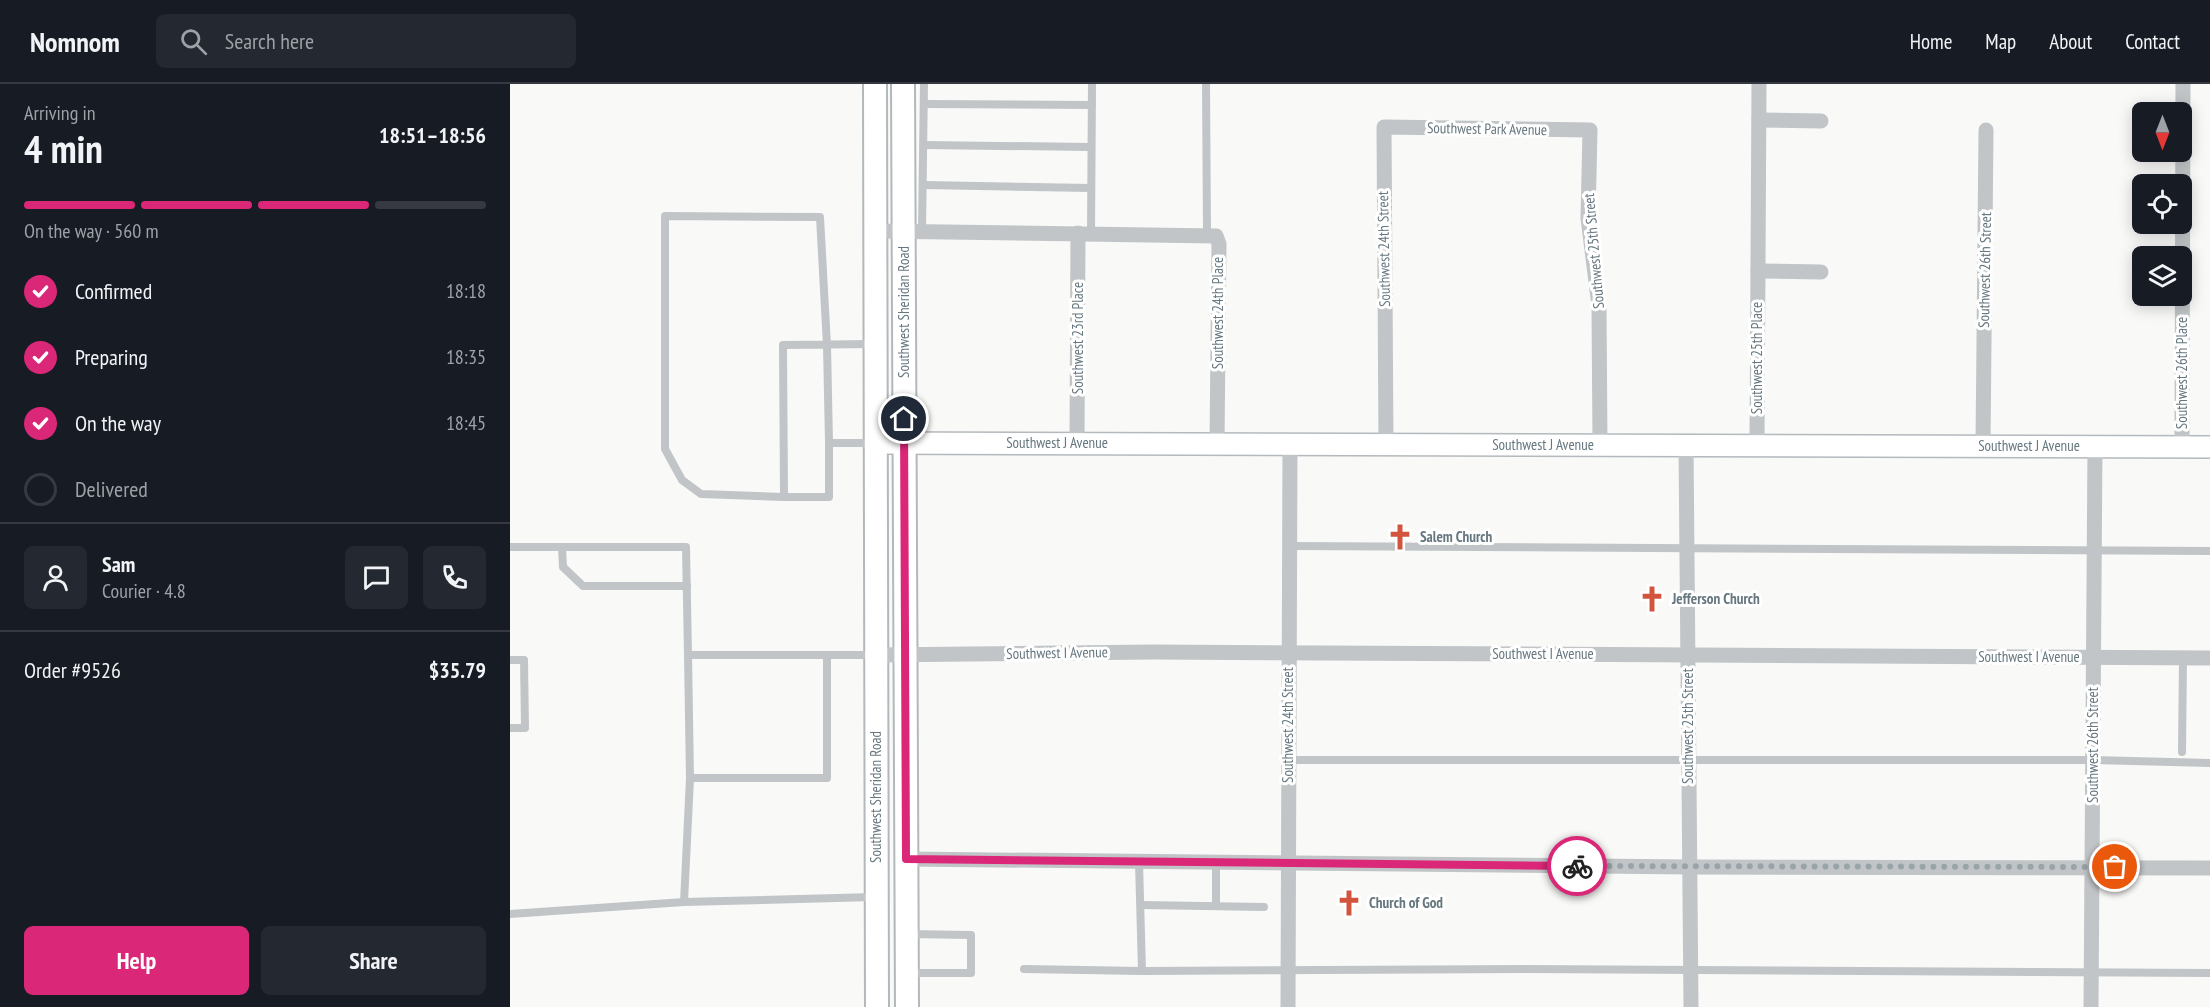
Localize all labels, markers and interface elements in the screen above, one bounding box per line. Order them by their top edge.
search box [156,14,576,68]
text: Nomnom [30,23,120,60]
icon: search [177,25,210,58]
text: Search here [225,27,314,55]
text: Home [1910,28,1952,55]
text: Map [1985,28,2016,55]
text: About [2049,28,2092,55]
text: Contact [2125,28,2180,55]
text: Arriving in [24,100,96,126]
north arrow [2132,102,2192,162]
map controls [2132,102,2192,306]
street label: Southwest Park Avenue [1427,118,1547,139]
text: 18:51–18:56 [379,121,486,149]
text: 4 min [24,123,103,174]
button: locate [2132,174,2192,234]
street label: Southwest 24th Street [1373,191,1394,307]
street label: Southwest 25th Street [1579,192,1608,310]
street label: Southwest 26th Street [1974,212,1995,328]
text: On the way · 560 m [24,218,159,244]
street label: Southwest Sheridan Road [894,246,913,378]
button: layers [2132,246,2192,306]
street label: Southwest 24th Place [1208,257,1227,369]
icon: check [24,275,57,308]
text: Confirmed [75,277,152,305]
text: 18:18 [446,278,486,304]
street label: Southwest 23rd Place [1068,282,1087,394]
street label: Southwest 25th Place [1747,302,1766,414]
street label: Southwest 26th Place [2172,317,2191,429]
icon: check [24,341,57,374]
text: Preparing [75,343,148,371]
text: 18:35 [446,344,486,370]
pin [878,393,929,444]
icon: home [887,402,920,435]
icon: check [24,407,57,440]
text: On the way [75,409,161,437]
text: 18:45 [446,410,486,436]
street label: Southwest J Avenue [1006,433,1108,452]
street label: Southwest J Avenue [1492,435,1594,454]
street label: Southwest J Avenue [1978,436,2080,455]
text: Delivered [75,475,148,503]
church icon: Salem Church [1385,522,1415,552]
place label: Salem Church [1420,527,1493,546]
button: person [24,546,87,609]
button: chat [345,546,408,609]
button: phone [423,546,486,609]
text: Sam [102,550,135,578]
text: Courier · 4.8 [102,578,186,604]
church icon: Jefferson Church [1637,584,1667,614]
place label: Jefferson Church [1671,589,1760,608]
street label: Southwest I Avenue [1006,642,1108,663]
street label: Southwest I Avenue [1492,644,1594,663]
street label: Southwest I Avenue [1978,647,2080,666]
text: Order #9526 [24,656,121,684]
text: $35.79 [429,656,486,684]
street label: Southwest 24th Street [1278,667,1297,783]
street label: Southwest 25th Street [1678,668,1697,784]
street label: Southwest 26th Street [2083,687,2102,803]
street label: Southwest Sheridan Road [866,731,885,863]
courier [1547,836,1607,896]
pin [2089,841,2140,892]
icon: bike [1561,850,1594,883]
icon: bag [2098,850,2131,883]
church icon: Church of God [1334,888,1364,918]
place label: Church of God [1369,893,1443,912]
button: Help [24,926,249,995]
button: Share [261,926,486,995]

